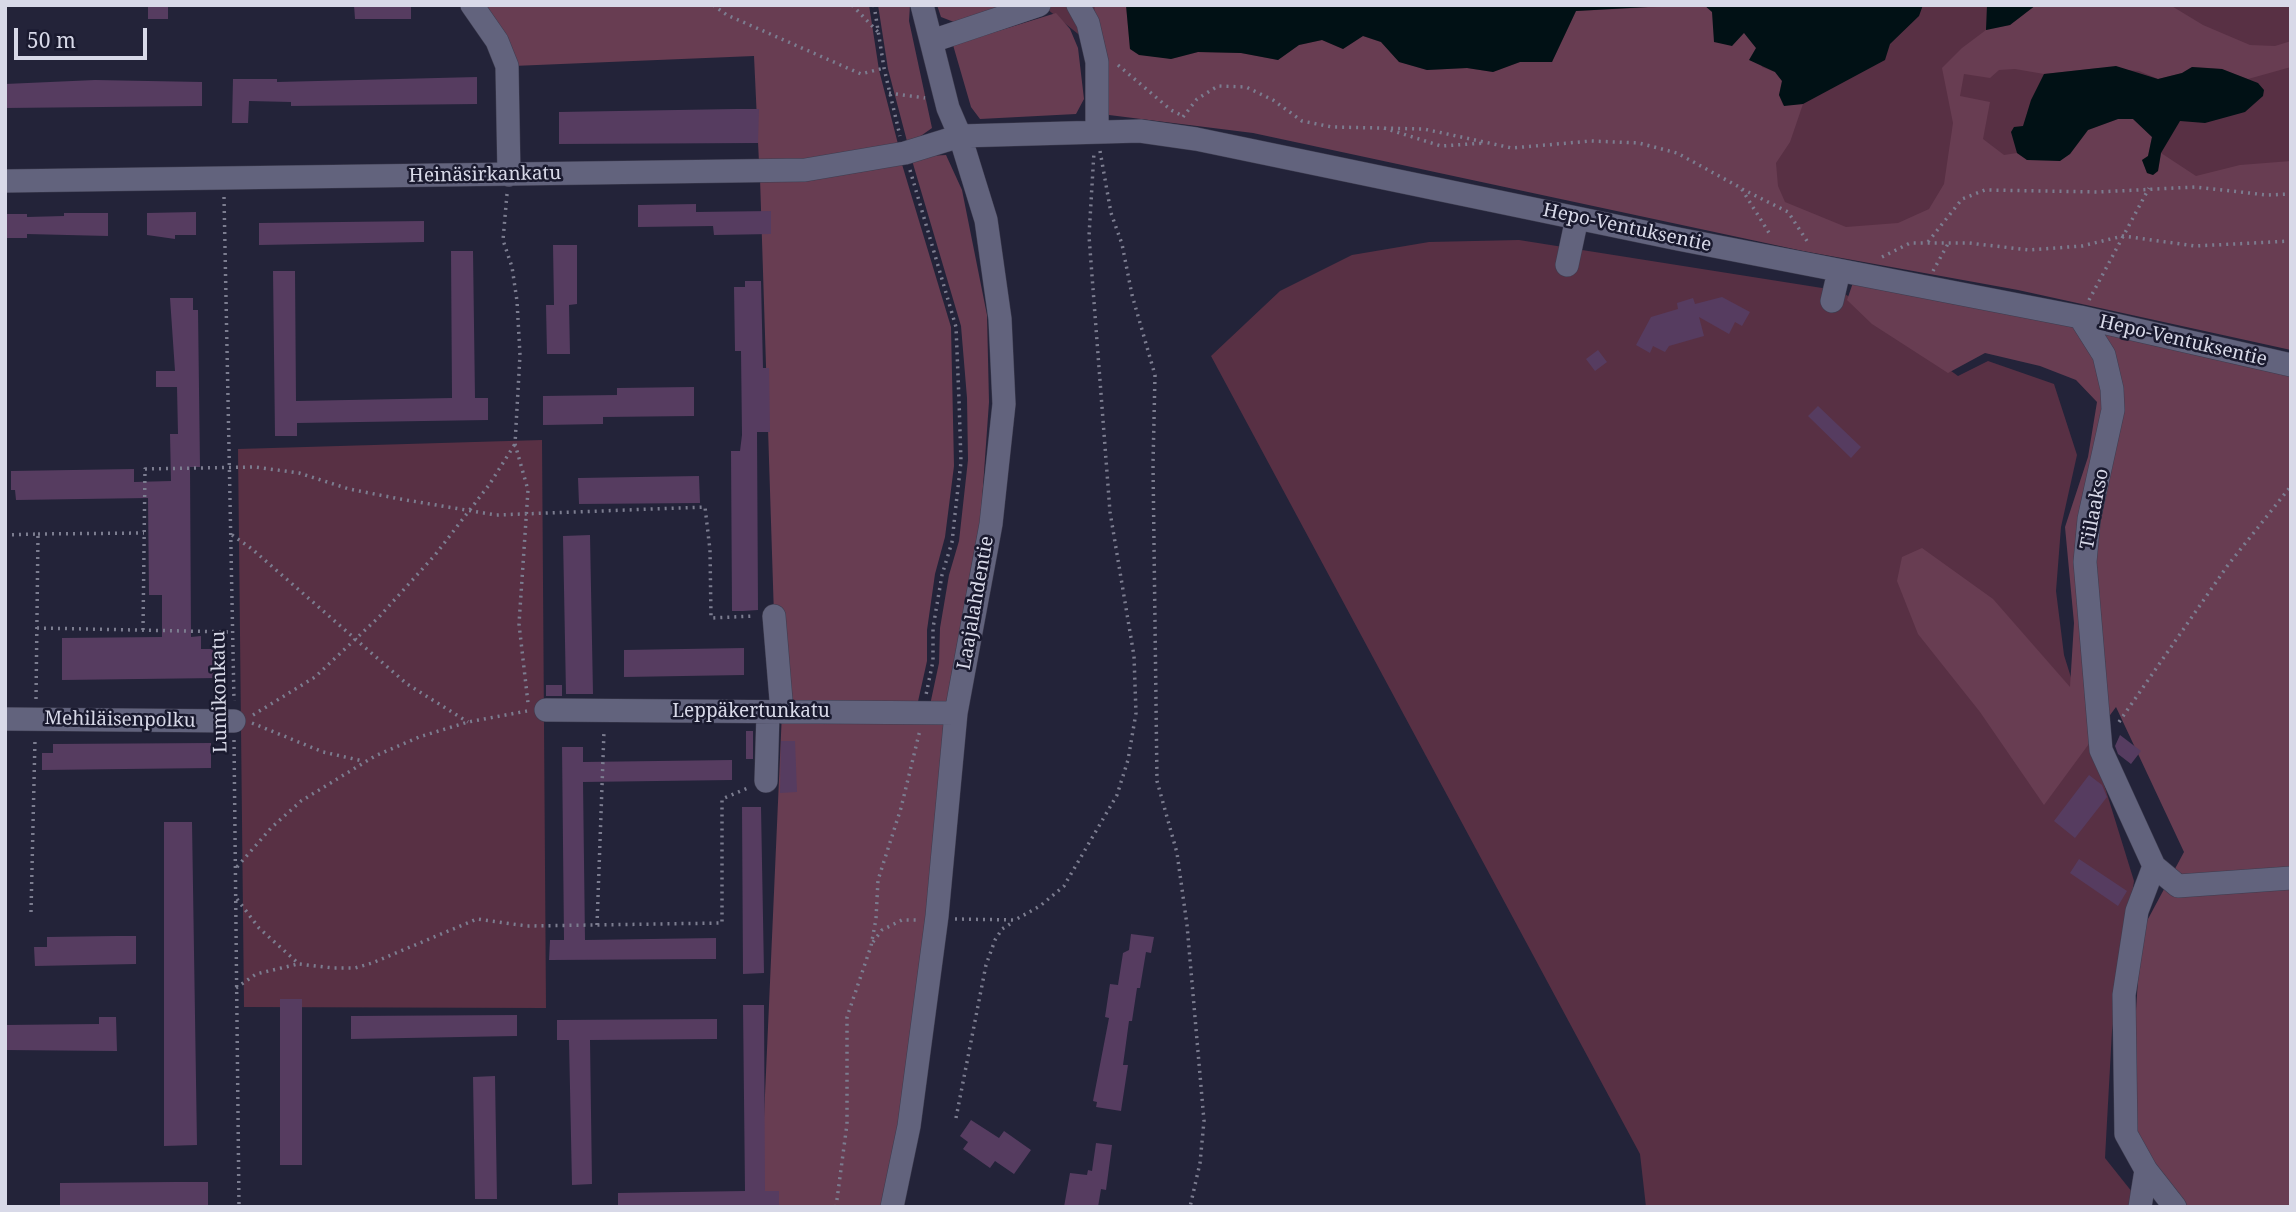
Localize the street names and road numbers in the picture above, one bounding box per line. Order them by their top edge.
street label: Heinäsirkankatu [409,162,561,188]
street label: Hepo-Ventuksentie [1541,199,1713,257]
street label: Hepo-Ventuksentie [2097,311,2269,371]
street label: Tiilaakso [2076,467,2114,551]
street label: Laajalahdentie [953,534,999,672]
street label: Lumikonkatu [208,631,232,753]
street label: Leppäkertunkatu [672,701,830,723]
street label: Mehiläisenpolku [44,707,196,733]

